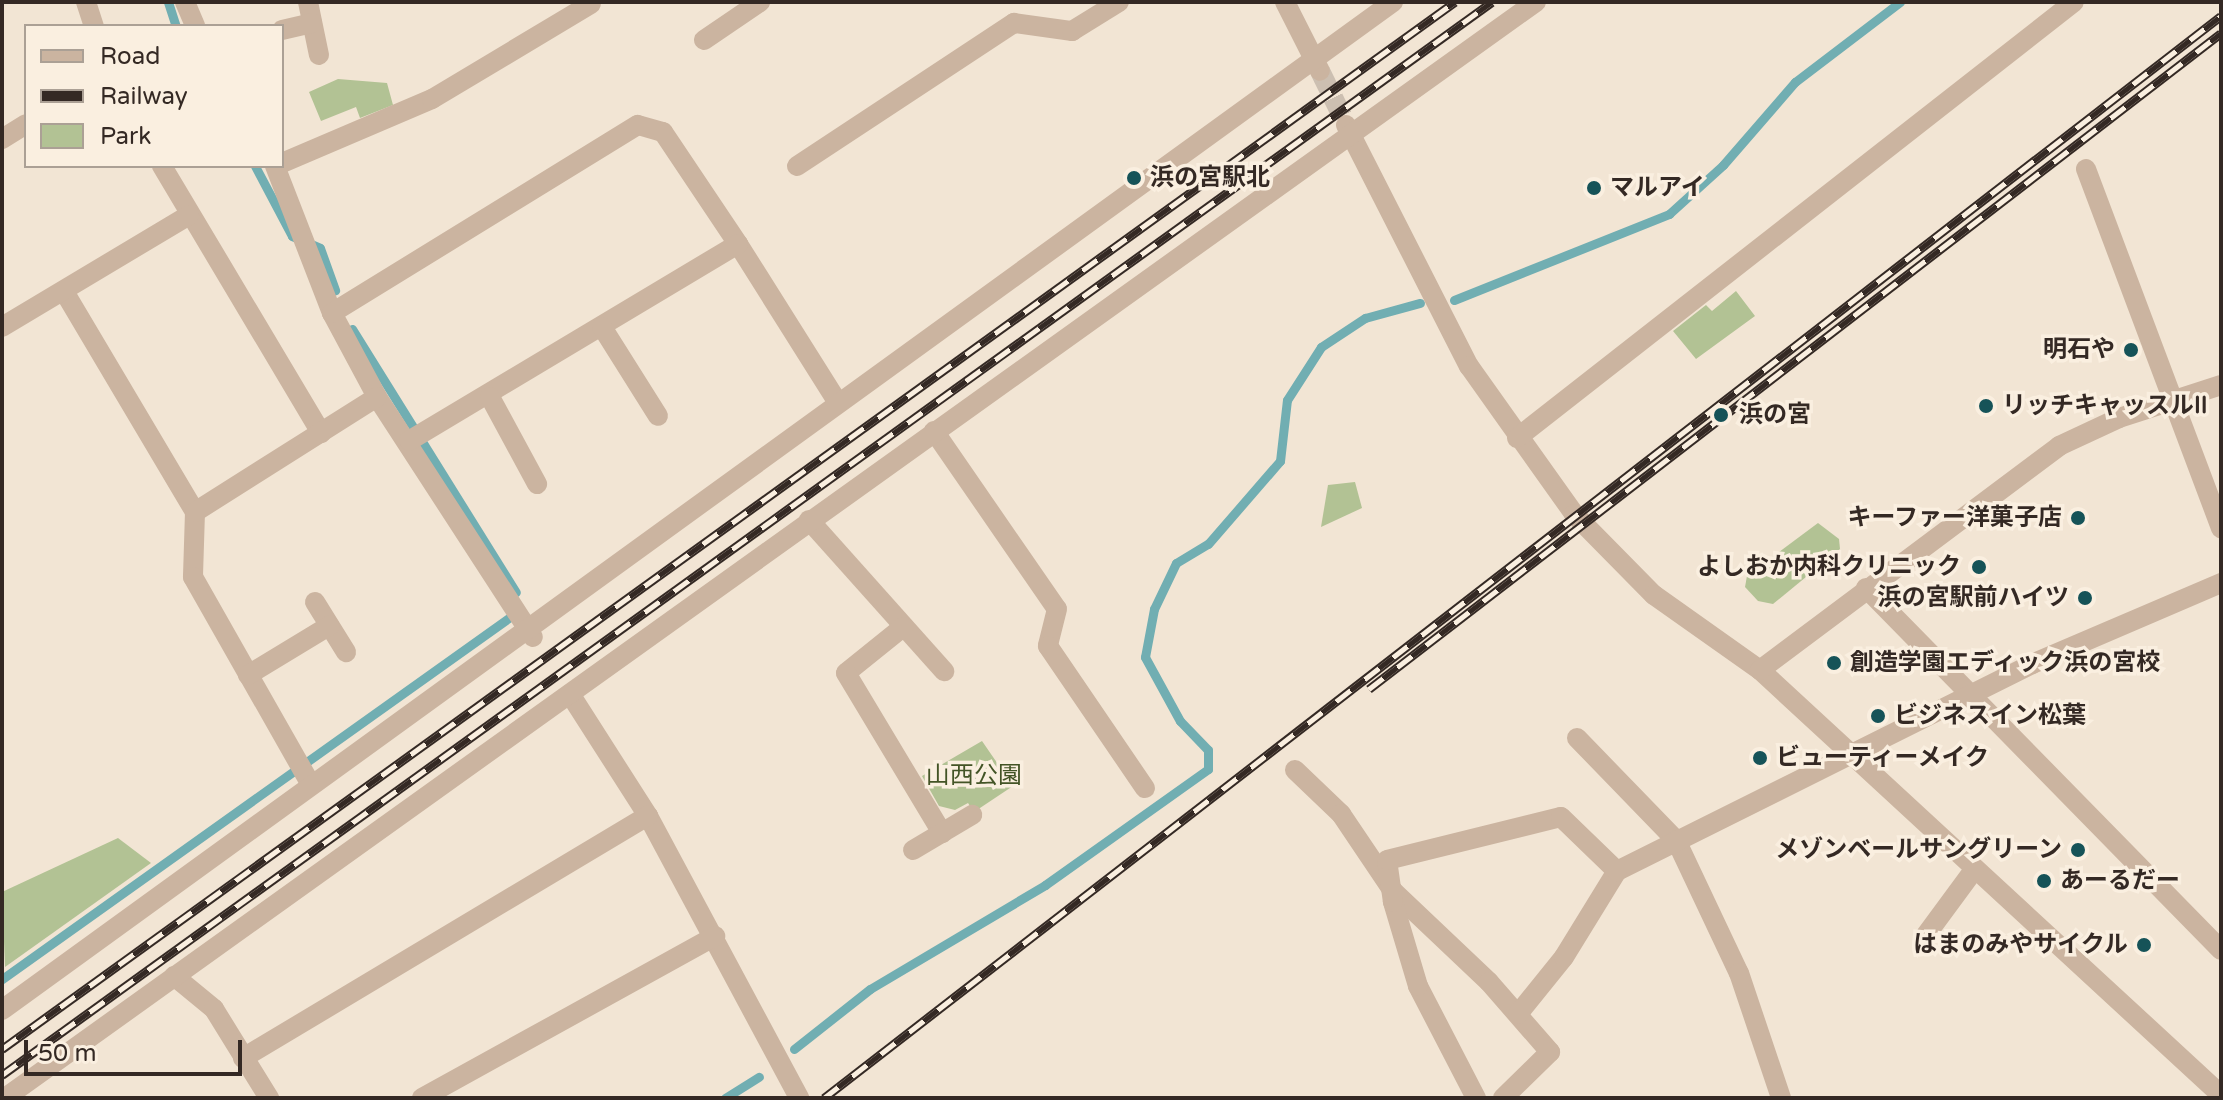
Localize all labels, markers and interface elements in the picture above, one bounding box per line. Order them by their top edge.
legend [24,24,284,168]
text: Road [100,42,160,71]
text: Railway [100,82,188,111]
text: Park [100,122,151,151]
place label: 浜の宮駅北 [1150,164,1270,192]
marker: 浜の宮駅北 [1125,169,1143,187]
place label: マルアイ [1610,174,1706,202]
marker: マルアイ [1585,179,1603,197]
place label: 明石や [2043,336,2115,364]
marker: 明石や [2122,341,2140,359]
place label: リッチキャッスルII [2002,392,2208,420]
marker: リッチキャッスルII [1977,397,1995,415]
place label: 浜の宮 [1739,401,1811,429]
marker: 浜の宮 [1710,404,1732,426]
place label: キーファー洋菓子店 [1846,504,2062,532]
marker: キーファー洋菓子店 [2069,509,2087,527]
place label: よしおか内科クリニック [1697,553,1961,581]
marker: よしおか内科クリニック [1968,556,1990,578]
place label: 浜の宮駅前ハイツ [1877,584,2069,612]
marker: 浜の宮駅前ハイツ [2076,589,2094,607]
place label: 創造学園エディック浜の宮校 [1850,649,2162,677]
marker: 創造学園エディック浜の宮校 [1825,654,1843,672]
place label: ビジネスイン松葉 [1894,702,2086,730]
marker: ビジネスイン松葉 [1869,707,1887,725]
place label: ビューティーメイク [1776,744,1992,772]
marker: ビューティーメイク [1751,749,1769,767]
park label: 山西公園 [926,762,1022,790]
place label: メゾンベールサングリーン [1774,836,2062,864]
marker: メゾンベールサングリーン [2069,841,2087,859]
place label: あーるだー [2060,867,2180,895]
marker: あーるだー [2035,872,2053,890]
place label: はまのみやサイクル [1912,931,2128,959]
marker: はまのみやサイクル [2135,936,2153,954]
scale bar [28,1024,246,1074]
text: 50 m [38,1039,96,1068]

